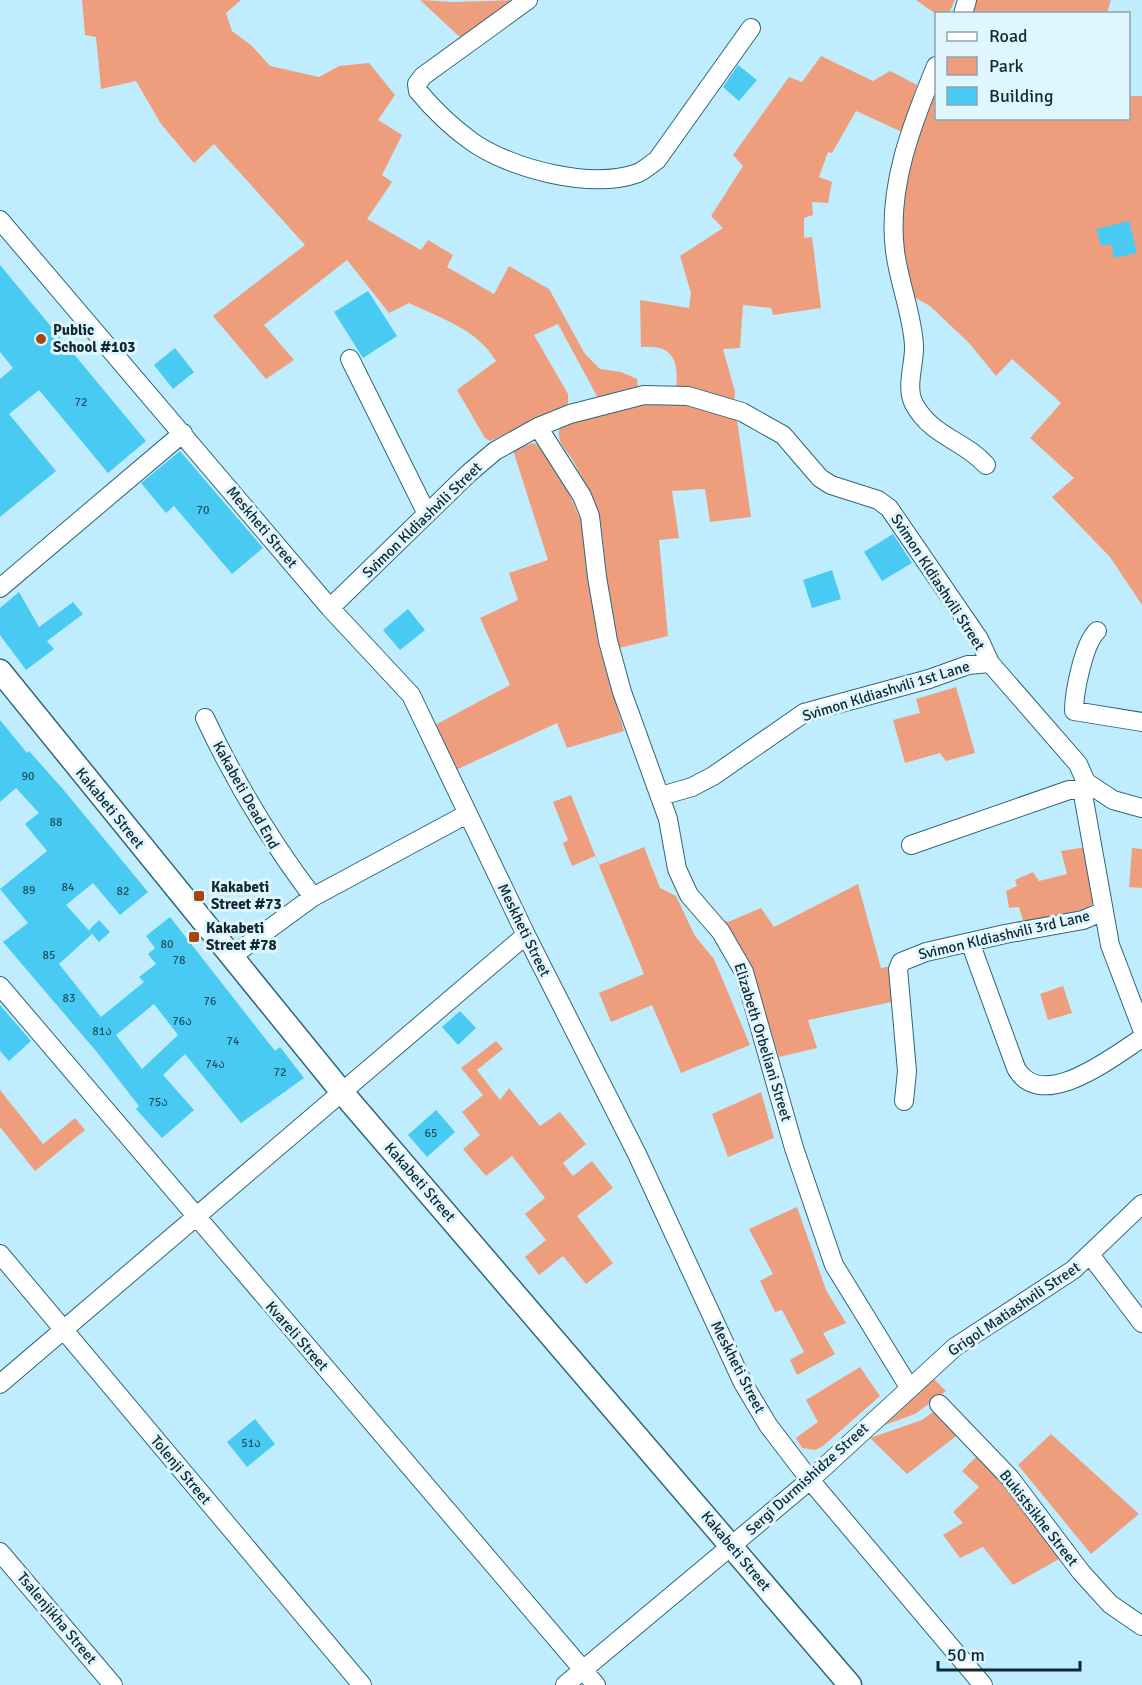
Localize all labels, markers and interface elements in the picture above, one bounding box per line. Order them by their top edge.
legend [935,12,1130,120]
text: Road [989,25,1028,47]
text: Park [989,55,1024,77]
text: Building [989,85,1053,107]
place label: Public School #103 [53,321,135,356]
marker: Public School #103 [34,332,48,346]
house number: 72 [75,395,87,410]
street label: Svimon Kldiashvili Street [359,458,485,582]
street label: Meskheti Street [223,482,301,572]
house number: 70 [197,503,209,518]
street label: Svimon Kldiashvili Street [887,511,989,653]
street label: Svimon Kldiashvili 1st Lane [800,657,972,725]
street label: Kakabeti Dead End [209,738,283,852]
street label: Kakabeti Street [72,764,148,852]
house number: 90 [22,769,34,784]
house number: 88 [50,815,62,830]
place label: Kakabeti Street #73 [211,878,281,913]
house number: 84 [62,880,75,895]
street label: Meskheti Street [494,881,554,979]
house number: 89 [23,883,35,898]
house number: 82 [117,884,129,899]
marker: Kakabeti Street #73 [192,889,206,903]
street label: Svimon Kldiashvili 3rd Lane [917,907,1091,963]
place label: Kakabeti Street #78 [206,919,276,954]
marker: Kakabeti Street #78 [187,930,201,944]
house number: 80 [161,937,173,952]
house number: 85 [43,948,55,963]
house number: 78 [173,953,185,968]
street label: Elizabeth Orbeliani Street [730,961,796,1123]
house number: 83 [63,991,75,1006]
house number: 76 [204,994,216,1009]
house number: 76ა [172,1014,192,1029]
house number: 81ა [92,1024,112,1039]
house number: 74 [227,1034,240,1049]
house number: 74ა [205,1057,225,1072]
house number: 72 [274,1065,286,1080]
house number: 75ა [148,1095,168,1110]
house number: 65 [425,1126,437,1141]
street label: Kakabeti Street [381,1139,459,1225]
street label: Grigol Matiashvili Street [945,1258,1083,1360]
street label: Kvareli Street [262,1297,332,1375]
street label: Meskheti Street [707,1318,769,1416]
street label: Sergi Durmishidze Street [742,1419,872,1539]
street label: Tolenji Street [147,1432,215,1508]
house number: 51ა [241,1436,261,1451]
street label: Bukistsikhe Street [996,1466,1082,1570]
street label: Kakabeti Street [697,1507,775,1595]
street label: Tsalenjikha Street [13,1568,101,1668]
scale bar [938,1634,1080,1672]
text: 50 m [947,1644,985,1666]

